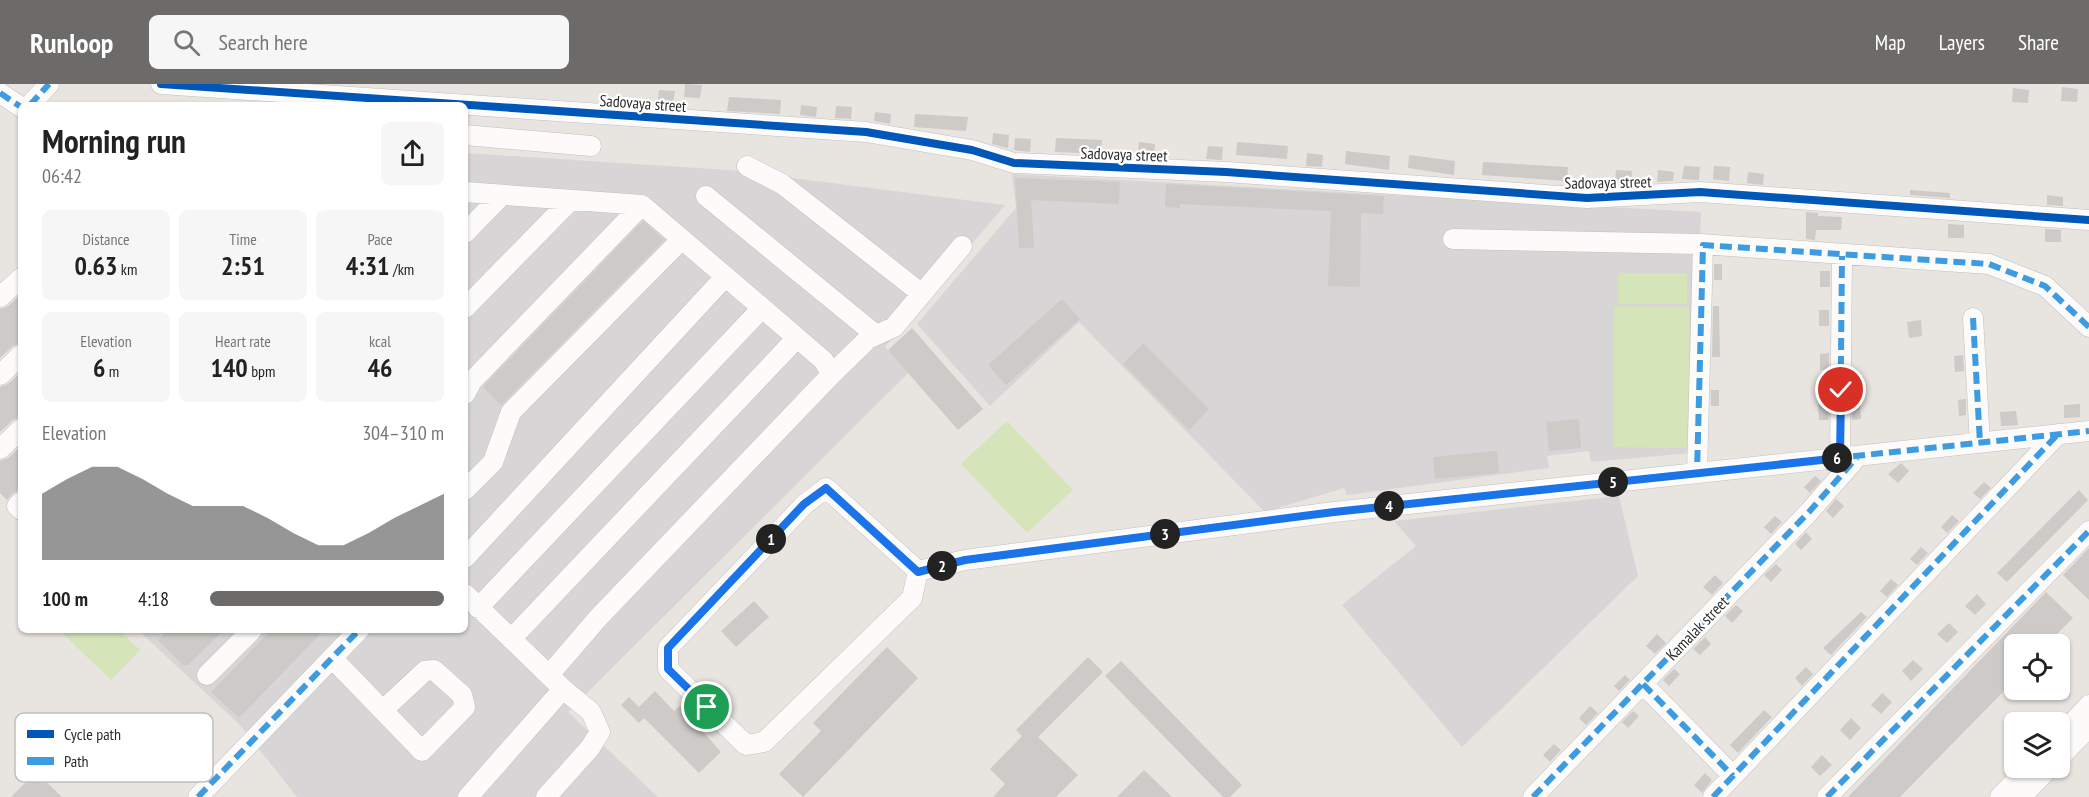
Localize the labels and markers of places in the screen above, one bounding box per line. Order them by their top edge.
pin [1815,364,1866,415]
pin: 6 [1822,443,1852,473]
pin: 5 [1598,467,1628,497]
pin: 4 [1374,491,1404,521]
pin: 3 [1150,519,1180,549]
pin: 1 [756,524,786,554]
pin: 2 [927,551,957,581]
pin [681,681,732,732]

